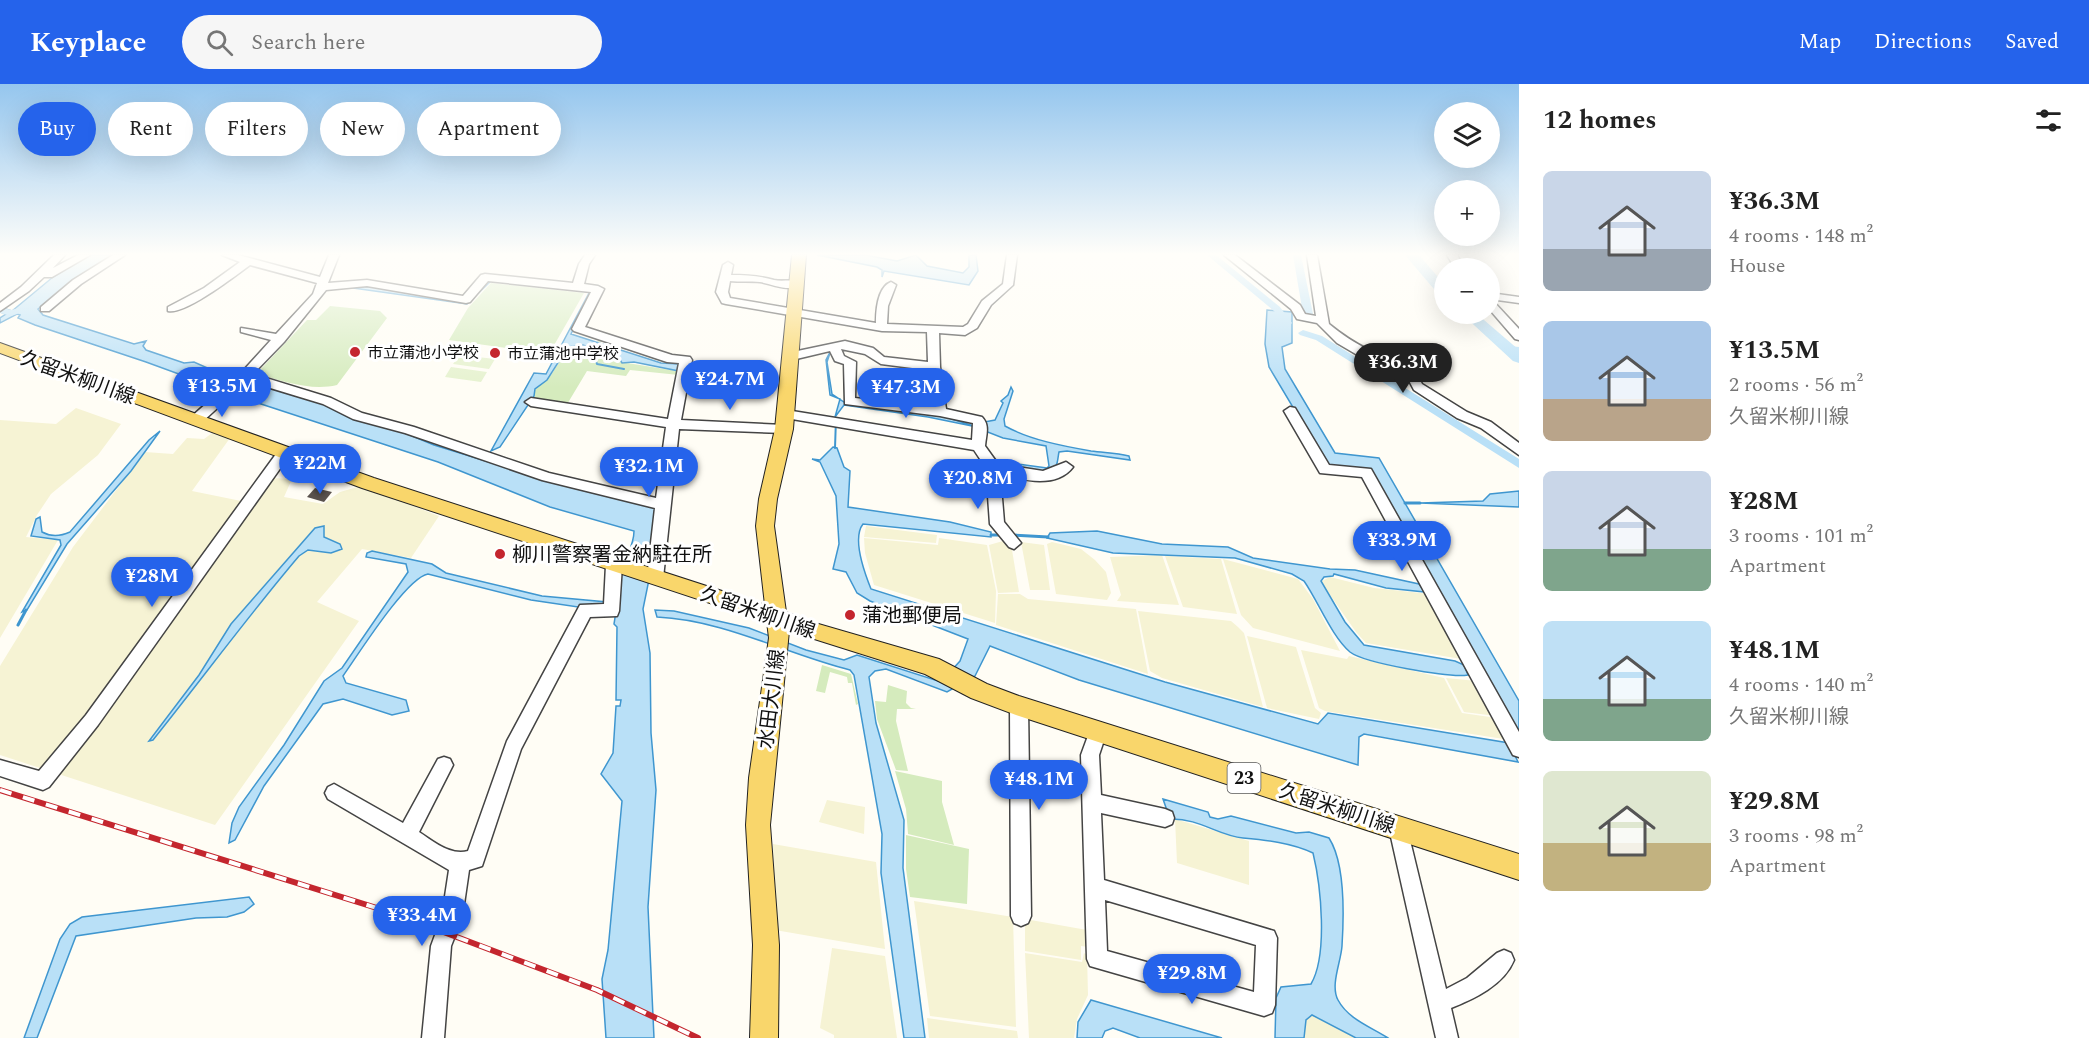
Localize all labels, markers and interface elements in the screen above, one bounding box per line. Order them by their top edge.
search box [182,15,602,69]
text: Keyplace [30,21,146,64]
icon: search [203,26,236,59]
text: Search here [251,26,365,59]
text: Map [1799,26,1841,58]
text: Directions [1874,26,1972,58]
text: Saved [2005,26,2059,58]
text: 12 homes [1543,100,1657,140]
chip: Buy [18,102,96,156]
chip: Rent [108,102,193,156]
chip: Filters [205,102,308,156]
chip: New [320,102,405,156]
chip: Apartment [417,102,561,156]
map controls [1434,102,1500,324]
button: layers [1434,102,1500,168]
icon: filters [2032,104,2065,137]
button: + [1434,180,1500,246]
text: ¥36.3M [1729,181,1820,221]
icon: home [1591,195,1663,267]
text: 4 rooms · 148 m² [1729,221,1873,251]
text: House [1729,251,1786,281]
button: − [1434,258,1500,324]
text: ¥13.5M [1729,330,1820,370]
place label: 市立蒲池小学校 [367,341,479,365]
place label: 市立蒲池中学校 [507,342,619,366]
street label: 久留米柳川線 [16,343,139,413]
pin: ¥36.3M [1354,343,1452,394]
marker: 市立蒲池小学校 [348,345,362,359]
icon: home [1591,345,1663,417]
marker: 市立蒲池中学校 [488,346,502,360]
text: ¥36.3M [1368,347,1438,377]
pin: ¥24.7M [681,360,779,411]
text: ¥24.7M [695,364,765,394]
pin: ¥13.5M [173,367,271,418]
pin: ¥47.3M [857,368,955,419]
text: 2 rooms · 56 m² [1729,370,1863,400]
text: ¥13.5M [187,371,257,401]
text: ¥47.3M [871,372,941,402]
text: 久留米柳川線 [1729,402,1849,432]
pin: ¥22M [284,444,356,495]
pin: ¥32.1M [600,447,698,498]
text: ¥22M [293,448,347,478]
text: ¥32.1M [614,451,684,481]
pin: ¥20.8M [929,459,1027,510]
text: ¥20.8M [943,463,1013,493]
text: ¥28M [1729,481,1799,521]
icon: home [1591,495,1663,567]
pin: ¥33.9M [1353,521,1451,572]
text: 3 rooms · 101 m² [1729,521,1873,551]
text: ¥33.9M [1367,525,1437,555]
place label: 柳川警察署金納駐在所 [512,540,712,570]
marker: 柳川警察署金納駐在所 [493,547,507,561]
text: Apartment [1729,551,1826,581]
pin: ¥28M [116,557,188,608]
text: ¥28M [125,561,179,591]
street label: 久留米柳川線 [696,579,819,647]
place label: 蒲池郵便局 [862,601,962,631]
marker: 蒲池郵便局 [843,608,857,622]
text: ¥48.1M [1729,630,1820,670]
icon: home [1591,645,1663,717]
street label: 水田大川線 [751,648,793,751]
text: 4 rooms · 140 m² [1729,670,1873,700]
text: 久留米柳川線 [1729,702,1849,732]
pin: ¥48.1M [990,760,1088,811]
road number: 23 [1228,763,1260,793]
text: ¥48.1M [1004,764,1074,794]
street label: 久留米柳川線 [1275,776,1398,842]
text: ¥29.8M [1729,781,1820,821]
icon: home [1591,795,1663,867]
text: 3 rooms · 98 m² [1729,821,1863,851]
text: Apartment [1729,851,1826,881]
pin: ¥33.4M [373,896,471,947]
text: ¥33.4M [387,900,457,930]
pin: ¥29.8M [1143,954,1241,1005]
text: ¥29.8M [1157,958,1227,988]

